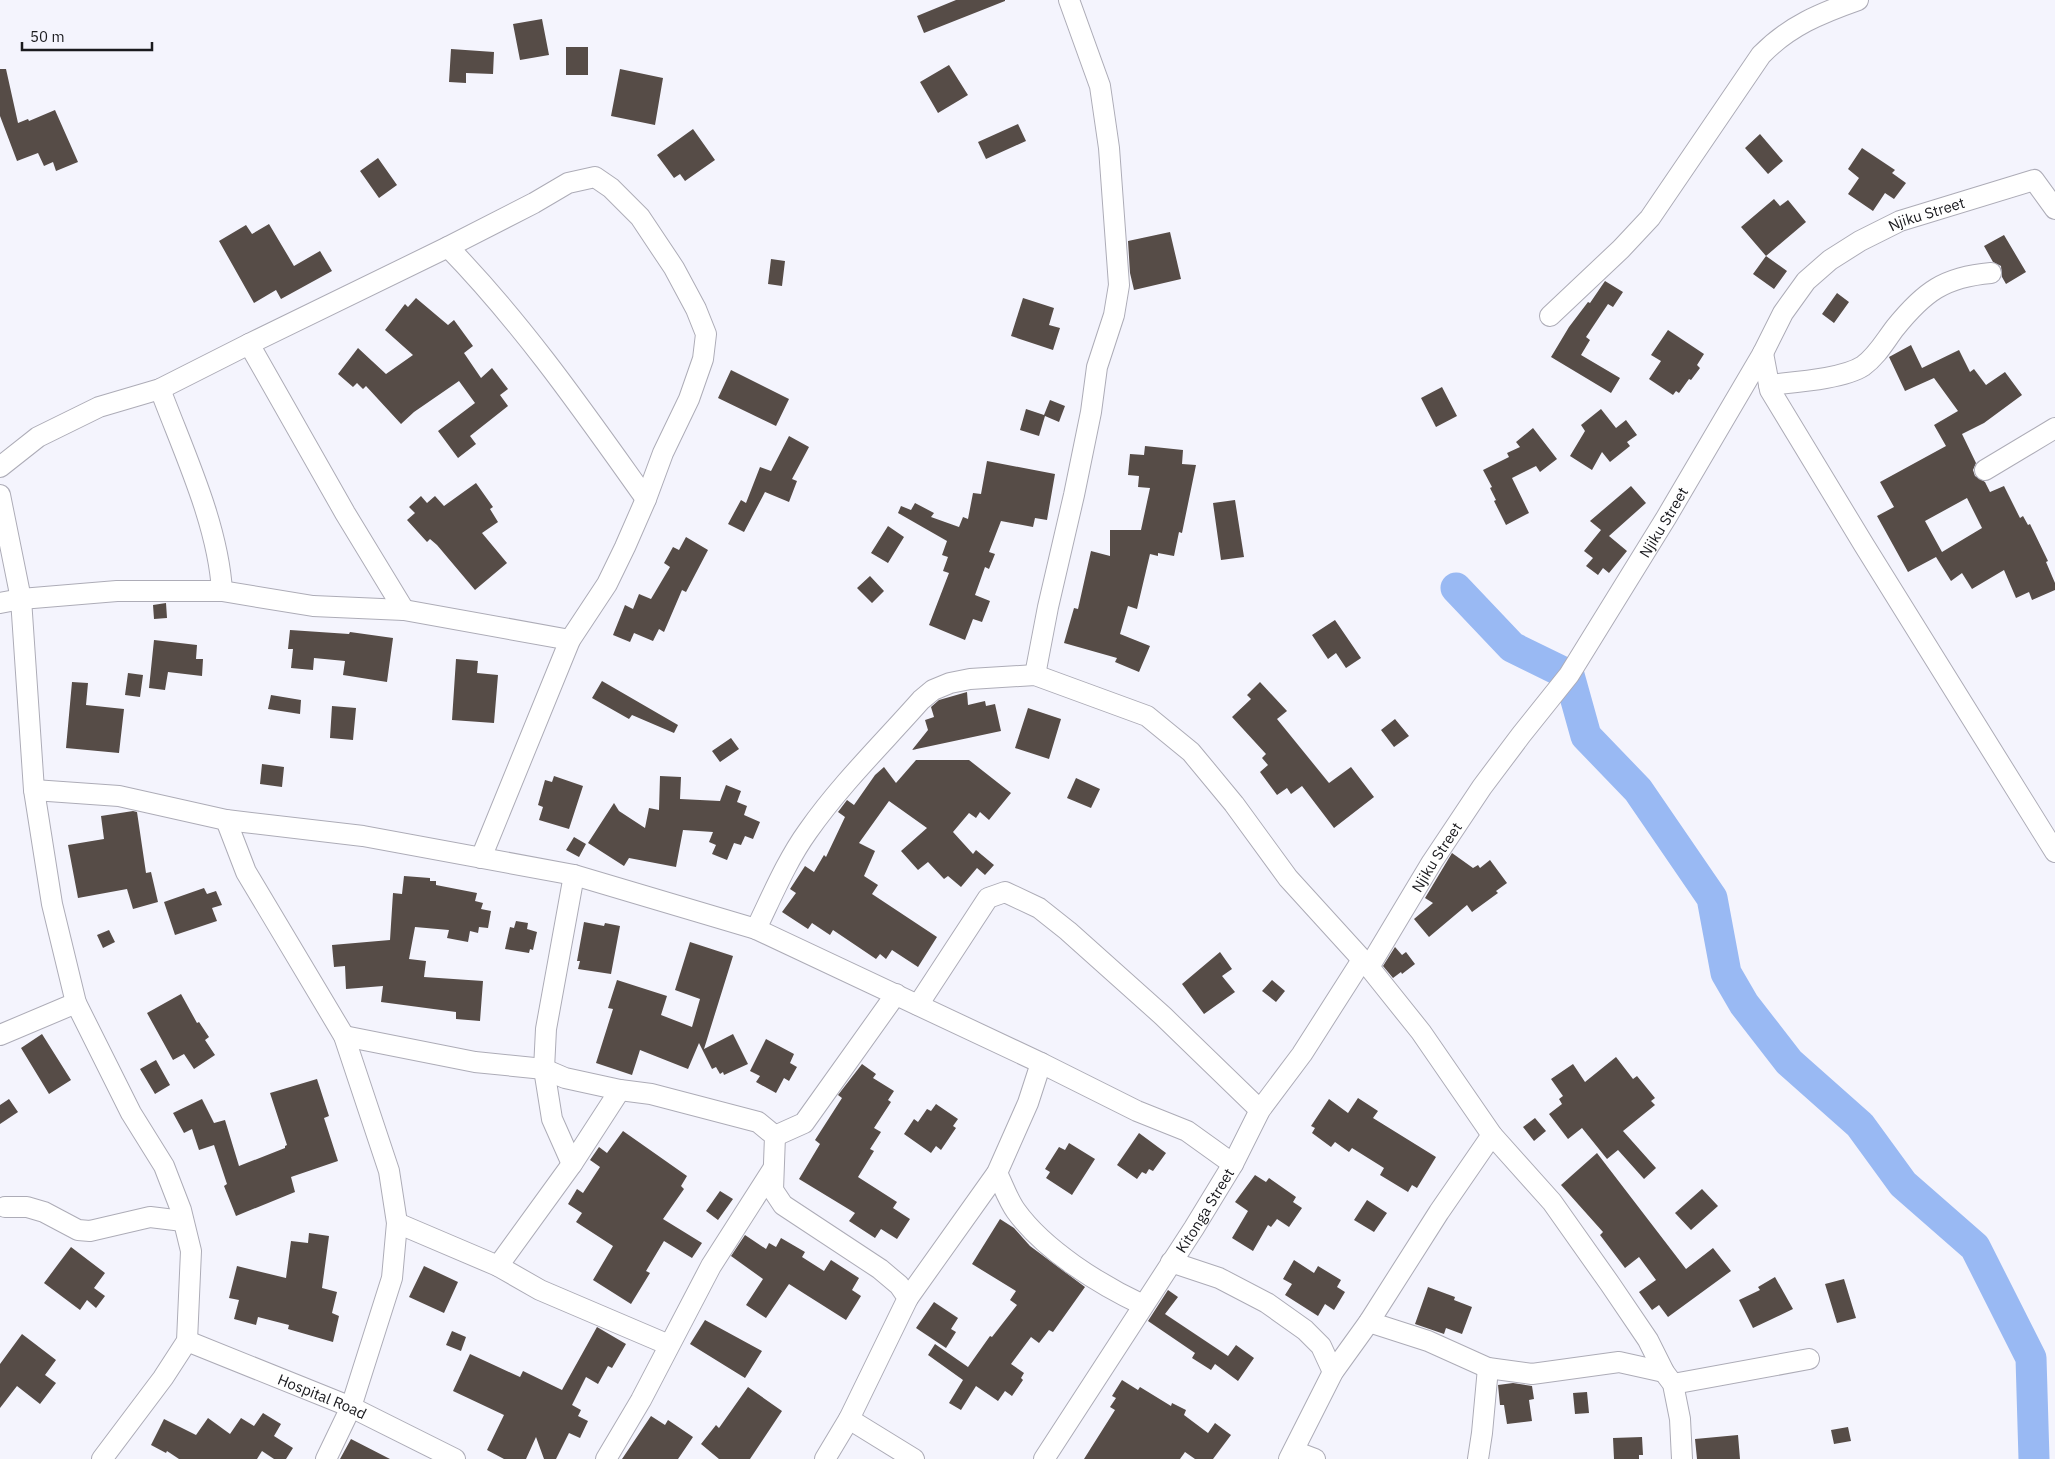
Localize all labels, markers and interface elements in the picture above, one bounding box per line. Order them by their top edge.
scale bar [22,20,152,52]
text: 50 m [30,27,65,46]
street label: Njiku Street [1885,192,1967,235]
street label: Njiku Street [1634,483,1692,561]
street label: Njiku Street [1407,818,1465,895]
street label: Kitonga Street [1171,1164,1238,1256]
street label: Hospital Road [275,1369,370,1423]

